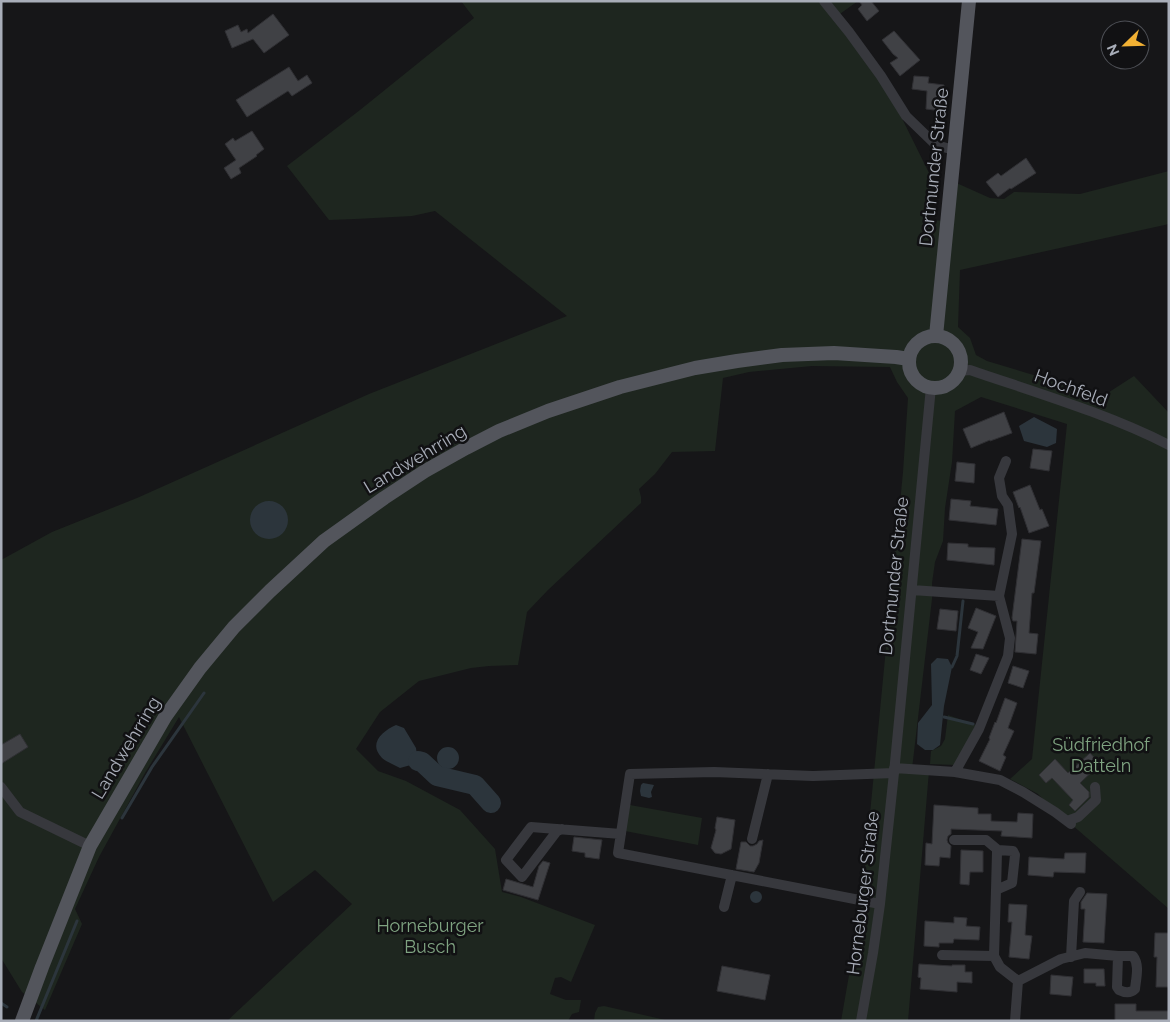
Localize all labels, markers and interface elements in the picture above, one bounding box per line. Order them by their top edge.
north arrow [1100,20,1150,70]
text: N [1104,42,1122,58]
street label: Dortmunder Straße [915,86,952,247]
street label: Hochfeld [1032,365,1111,410]
street label: Landwehrring [360,420,470,497]
street label: Dortmunder Straße [875,495,912,656]
street label: Landwehrring [87,693,164,803]
park label: Südfriedhof Datteln [1052,734,1151,776]
street label: Horneburger Straße [842,810,883,976]
park label: Horneburger Busch [376,915,484,957]

